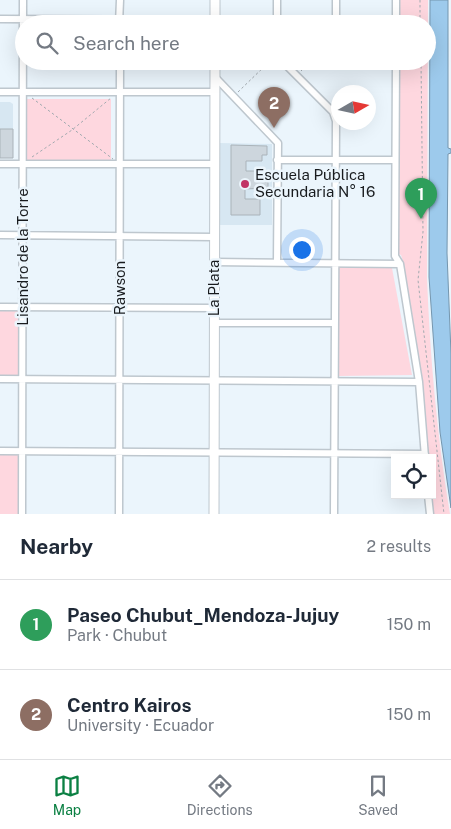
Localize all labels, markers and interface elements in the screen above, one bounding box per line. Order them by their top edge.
search box [15,15,436,70]
icon: search [33,29,61,57]
text: Search here [73,32,180,54]
north arrow [331,85,376,130]
pin: 2 [258,87,290,128]
place label: Escuela Pública Secundaria N° 16 [255,166,375,200]
marker: Escuela Pública Secundaria N° 16 [239,178,251,190]
pin: 1 [405,178,437,219]
street label: Lisandro de la Torre [14,188,31,326]
your location [289,237,315,263]
street label: La Plata [205,260,222,316]
street label: Rawson [111,261,128,315]
map controls [391,454,436,499]
button: locate [391,454,436,499]
text: Nearby [20,534,93,559]
text: 2 results [366,537,431,556]
text: Paseo Chubut_Mendoza-Jujuy [67,604,339,626]
text: 1 [33,615,39,634]
text: 150 m [387,615,431,634]
text: Park · Chubut [67,626,167,645]
text: Centro Kairos [67,694,191,716]
text: 2 [31,705,41,724]
text: 150 m [387,705,431,724]
text: University · Ecuador [67,716,214,735]
tab: Map [53,772,81,818]
tab: Directions [187,772,253,818]
tab: Saved [358,772,398,818]

